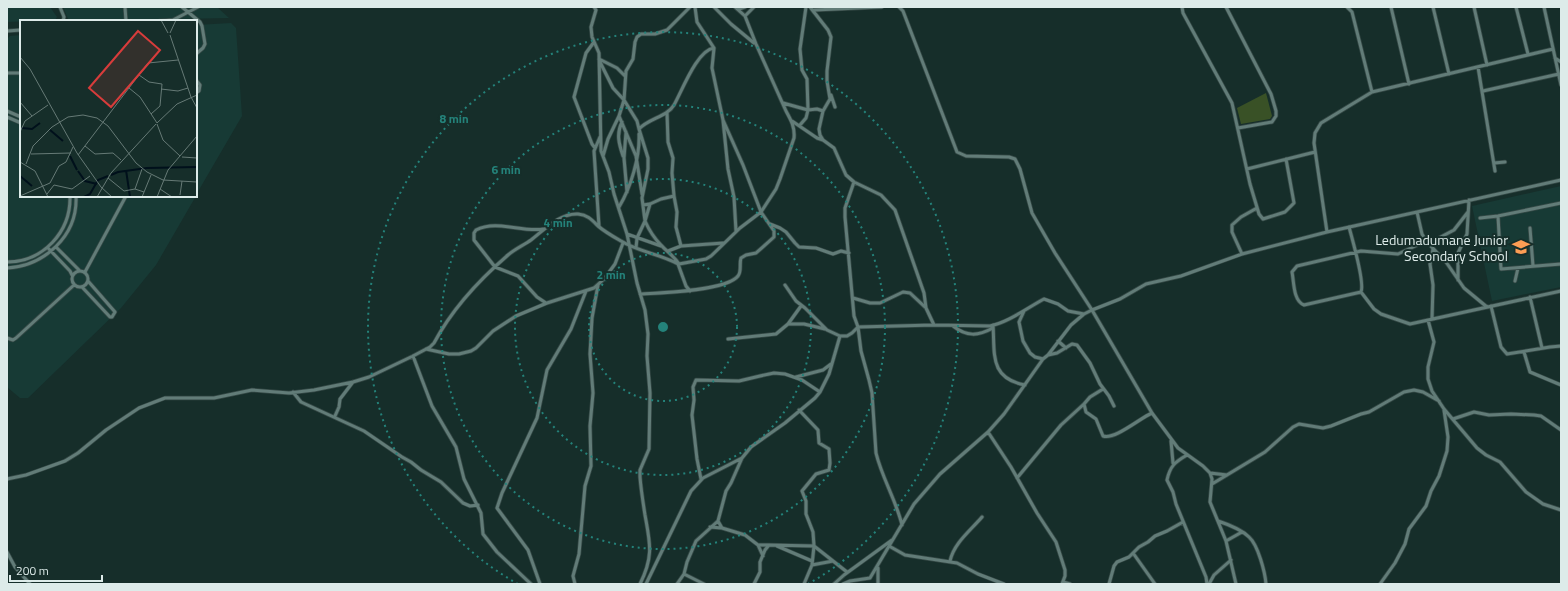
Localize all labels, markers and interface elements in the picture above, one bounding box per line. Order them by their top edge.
inset map [20,20,197,197]
text: 8 min [439,109,469,128]
text: 6 min [491,160,521,179]
text: 4 min [543,213,573,232]
place label: Ledumadumane Junior Secondary School [1375,229,1508,266]
school or university icon: Ledumadumane Junior Secondary School [1511,237,1531,257]
text: 2 min [596,265,626,284]
centre of rings [656,320,670,334]
scale bar [10,557,102,583]
text: 200 m [16,561,49,580]

